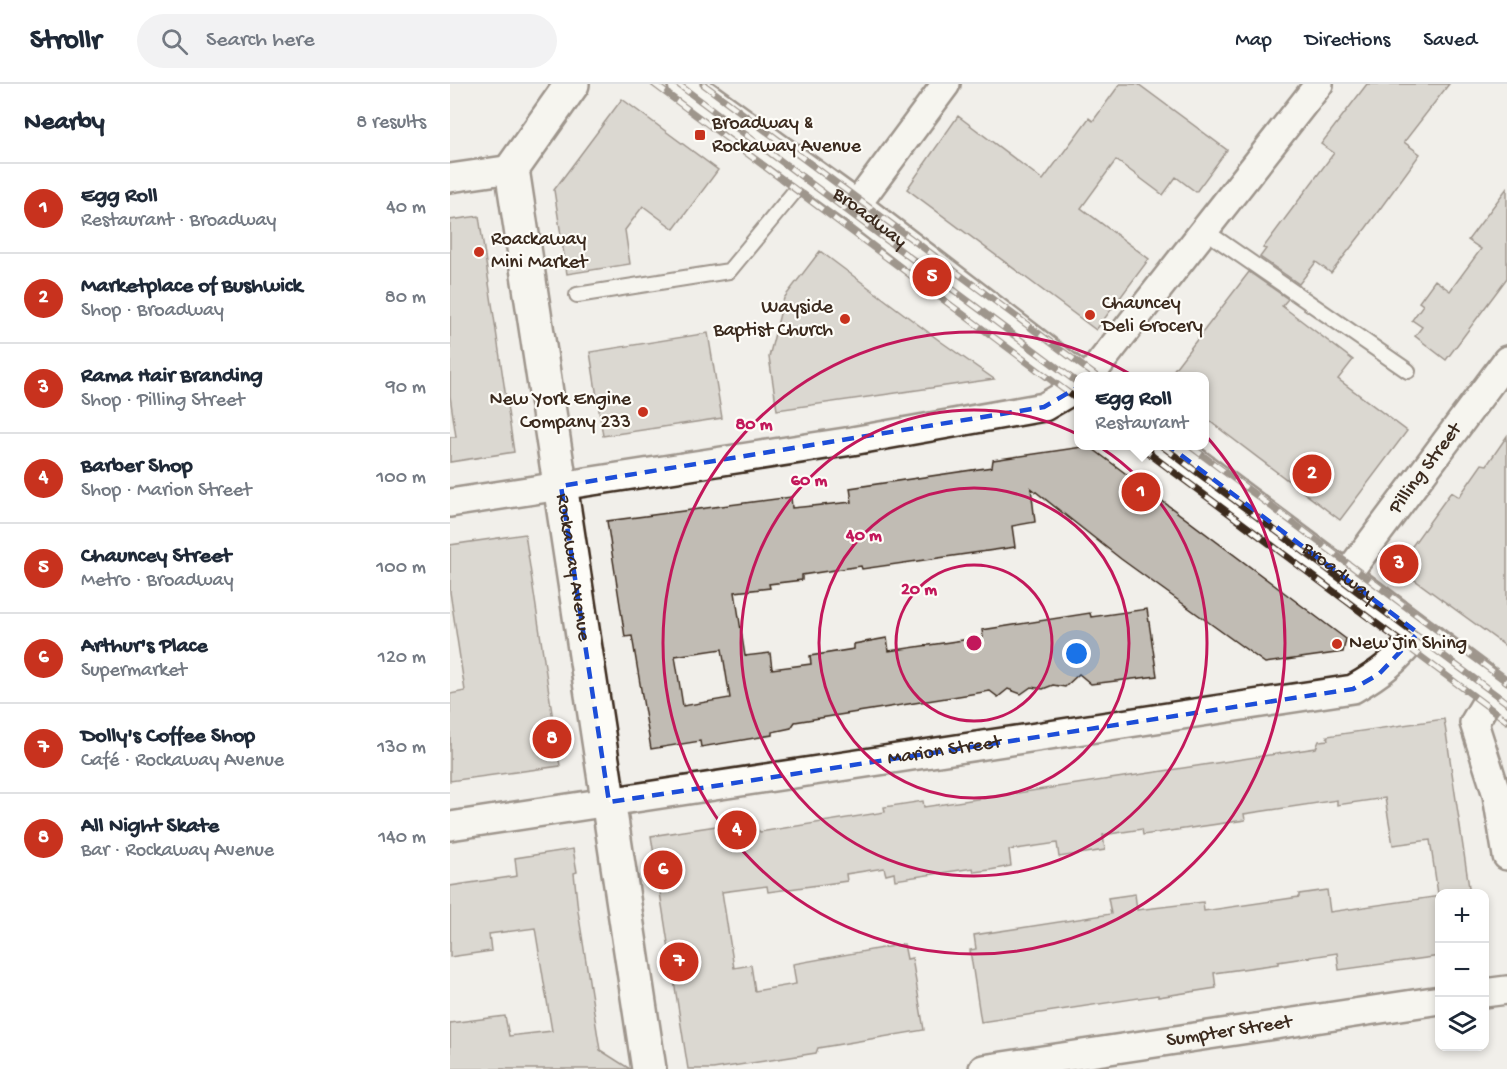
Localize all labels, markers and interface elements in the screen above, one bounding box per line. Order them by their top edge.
search box [137,14,557,68]
text: Strollr [30,25,101,58]
icon: search [158,25,191,58]
text: Search here [206,28,315,54]
text: Map [1235,29,1272,54]
text: Directions [1305,29,1390,54]
text: Saved [1423,29,1477,54]
text: Nearby [24,108,105,139]
text: 8 results [356,112,426,135]
place label: Broadway & Rockaway Avenue [711,113,862,159]
marker: Broadway & Rockaway Avenue [693,128,707,142]
street label: Broadway [827,182,911,254]
text: Egg Roll [81,184,158,210]
text: 1 [39,197,48,220]
text: 40 m [386,197,426,220]
text: Restaurant · Broadway [81,210,276,233]
place label: Roackaway Mini Market [491,229,589,275]
marker: Roackaway Mini Market [472,245,486,259]
pin: 5 [912,254,952,300]
text: Marketplace of Bushwick [81,274,302,300]
text: 2 [39,287,48,310]
text: 80 m [385,287,426,310]
place label: Chauncey Deli Grocery [1100,293,1203,339]
place label: Wayside Baptist Church [712,297,834,343]
text: Shop · Broadway [81,300,224,323]
marker: Chauncey Deli Grocery [1083,308,1097,322]
marker: Wayside Baptist Church [838,312,852,326]
text: Rama Hair Branding [81,364,263,390]
popup [1074,372,1209,450]
text: 3 [38,377,49,400]
text: 90 m [386,377,426,400]
text: Egg Roll [1095,387,1172,413]
place label: New York Engine Company 233 [489,389,632,435]
text: Shop · Pilling Street [81,390,244,413]
marker: New York Engine Company 233 [636,405,650,419]
text: Restaurant [1095,413,1188,436]
text: 80 m [735,415,773,436]
street label: Pilling Street [1384,417,1468,520]
pin: 2 [1292,452,1332,496]
text: Barber Shop [81,454,192,480]
text: 4 [39,467,48,490]
text: 100 m [376,467,426,490]
pin: 1 [1122,470,1160,514]
text: 60 m [791,471,827,492]
text: Shop · Marion Street [81,480,251,503]
street label: Rockaway Avenue [550,492,595,643]
text: 40 m [845,526,882,547]
street label: Broadway [1296,537,1381,608]
pin: 3 [1380,542,1418,586]
text: Chauncey Street [81,544,231,570]
text: 5 [38,557,49,580]
text: 100 m [376,557,426,580]
text: Metro · Broadway [81,570,234,593]
text: 20 m [901,580,937,601]
centre of rings [964,633,984,653]
place label: New Jin Shing [1349,633,1467,656]
text: Arthur's Place [81,634,208,660]
marker: New Jin Shing [1330,637,1344,651]
your location [1062,639,1091,668]
text: 6 [38,647,49,670]
text: 120 m [378,647,426,670]
text: Supermarket [81,660,187,683]
pin: 8 [532,716,572,762]
text: Dolly's Coffee Shop [81,724,255,750]
street label: Marion Street [886,731,1004,771]
text: 7 [38,737,49,760]
text: 130 m [377,737,426,760]
text: Café · Rockaway Avenue [81,750,284,773]
pin: 4 [718,808,756,852]
text: All Night Skate [81,814,219,840]
text: 8 [38,827,49,850]
text: 140 m [378,827,426,850]
text: Bar · Rockaway Avenue [81,840,274,863]
pin: 6 [644,848,682,892]
map controls [1435,889,1489,1051]
button: + [1435,889,1489,943]
pin: 7 [660,940,698,984]
button: − [1435,943,1489,997]
button: layers [1435,997,1489,1051]
street label: Sumpter Street [1165,1011,1295,1053]

